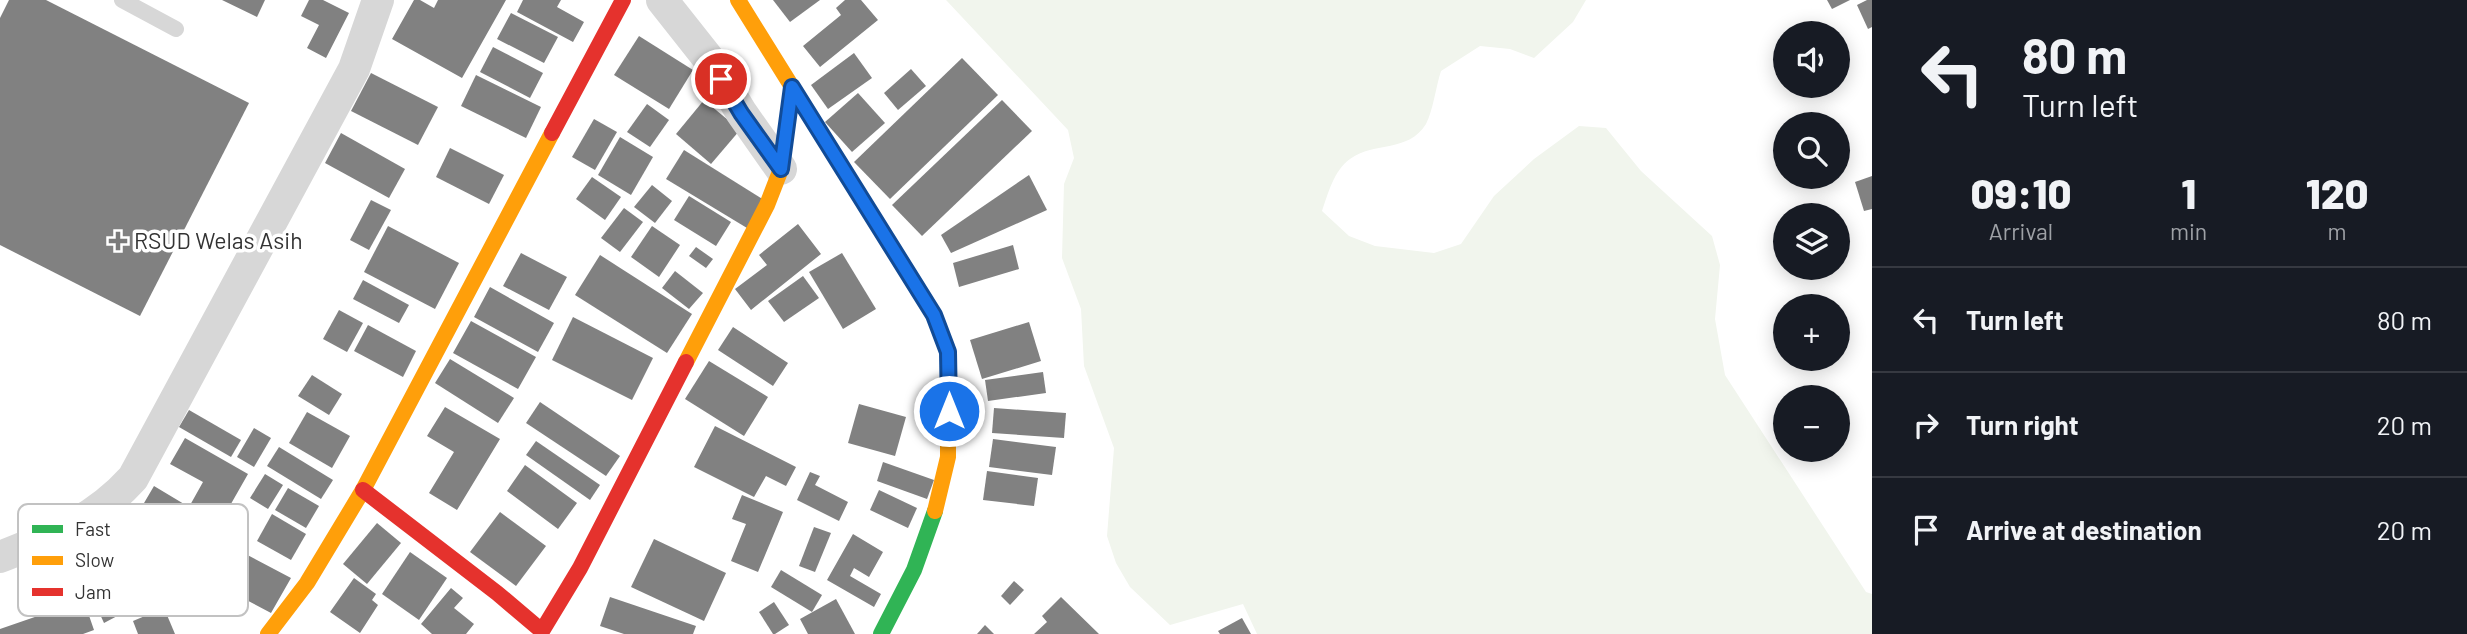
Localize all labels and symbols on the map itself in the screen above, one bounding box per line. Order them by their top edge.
pin [691,49,751,109]
place label: RSUD Welas Asih [134,226,303,254]
marker: RSUD Welas Asih [108,231,128,251]
position arrow [912,374,986,448]
legend [18,504,248,616]
text: Fast [75,517,111,540]
text: Slow [75,548,114,571]
text: Jam [75,580,111,603]

